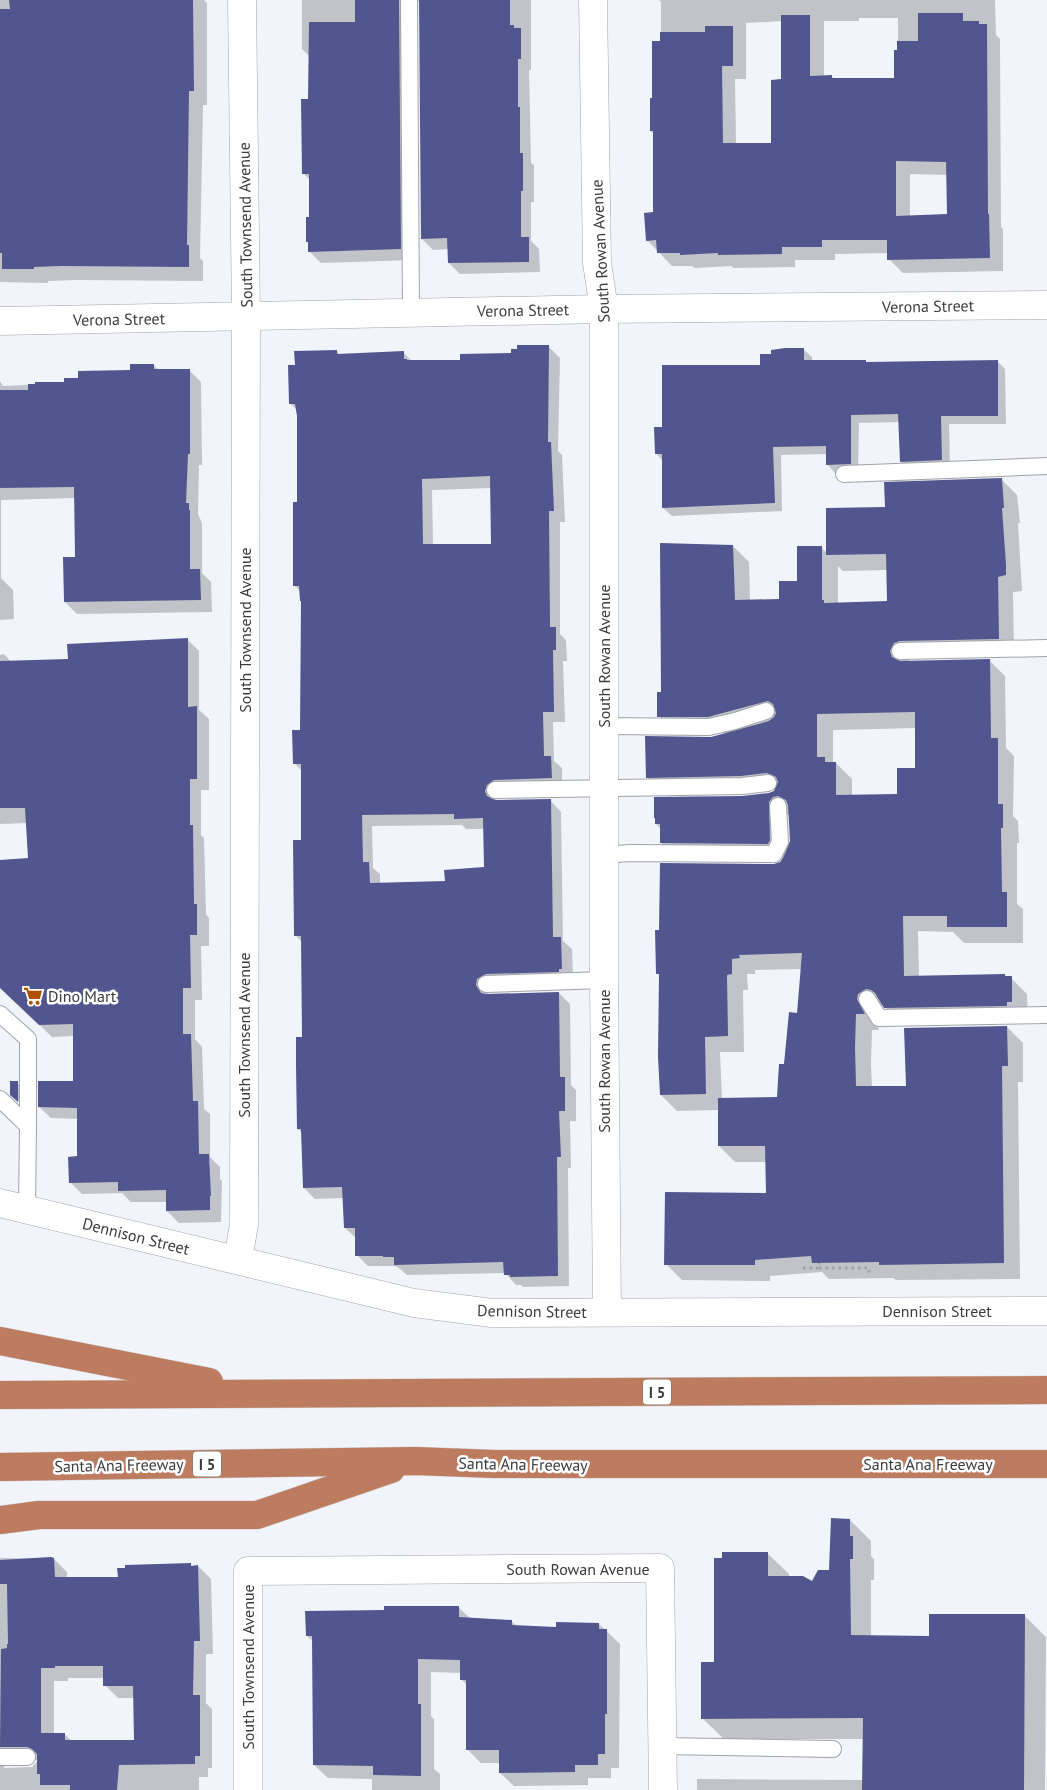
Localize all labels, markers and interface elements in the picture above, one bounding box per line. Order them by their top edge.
street label: South Townsend Avenue [234,142,256,308]
street label: South Rowan Avenue [586,179,614,323]
street label: Verona Street [881,295,975,317]
street label: Verona Street [476,299,570,321]
street label: Verona Street [72,308,166,330]
street label: South Townsend Avenue [235,547,255,713]
street label: South Rowan Avenue [594,584,614,728]
street label: South Townsend Avenue [234,952,254,1118]
supermarket icon: Dino Mart [22,985,44,1007]
place label: Dino Mart [48,986,117,1006]
street label: South Rowan Avenue [594,989,614,1133]
street label: Dennison Street [80,1213,192,1259]
street label: Dennison Street [477,1300,588,1322]
street label: Dennison Street [882,1301,992,1321]
road number: I 5 [643,1380,671,1404]
road number: I 5 [193,1452,221,1476]
street label: Santa Ana Freeway [458,1453,588,1475]
street label: Santa Ana Freeway [54,1454,184,1476]
street label: Santa Ana Freeway [863,1454,993,1474]
street label: South Rowan Avenue [506,1559,650,1579]
street label: South Townsend Avenue [238,1584,258,1750]

